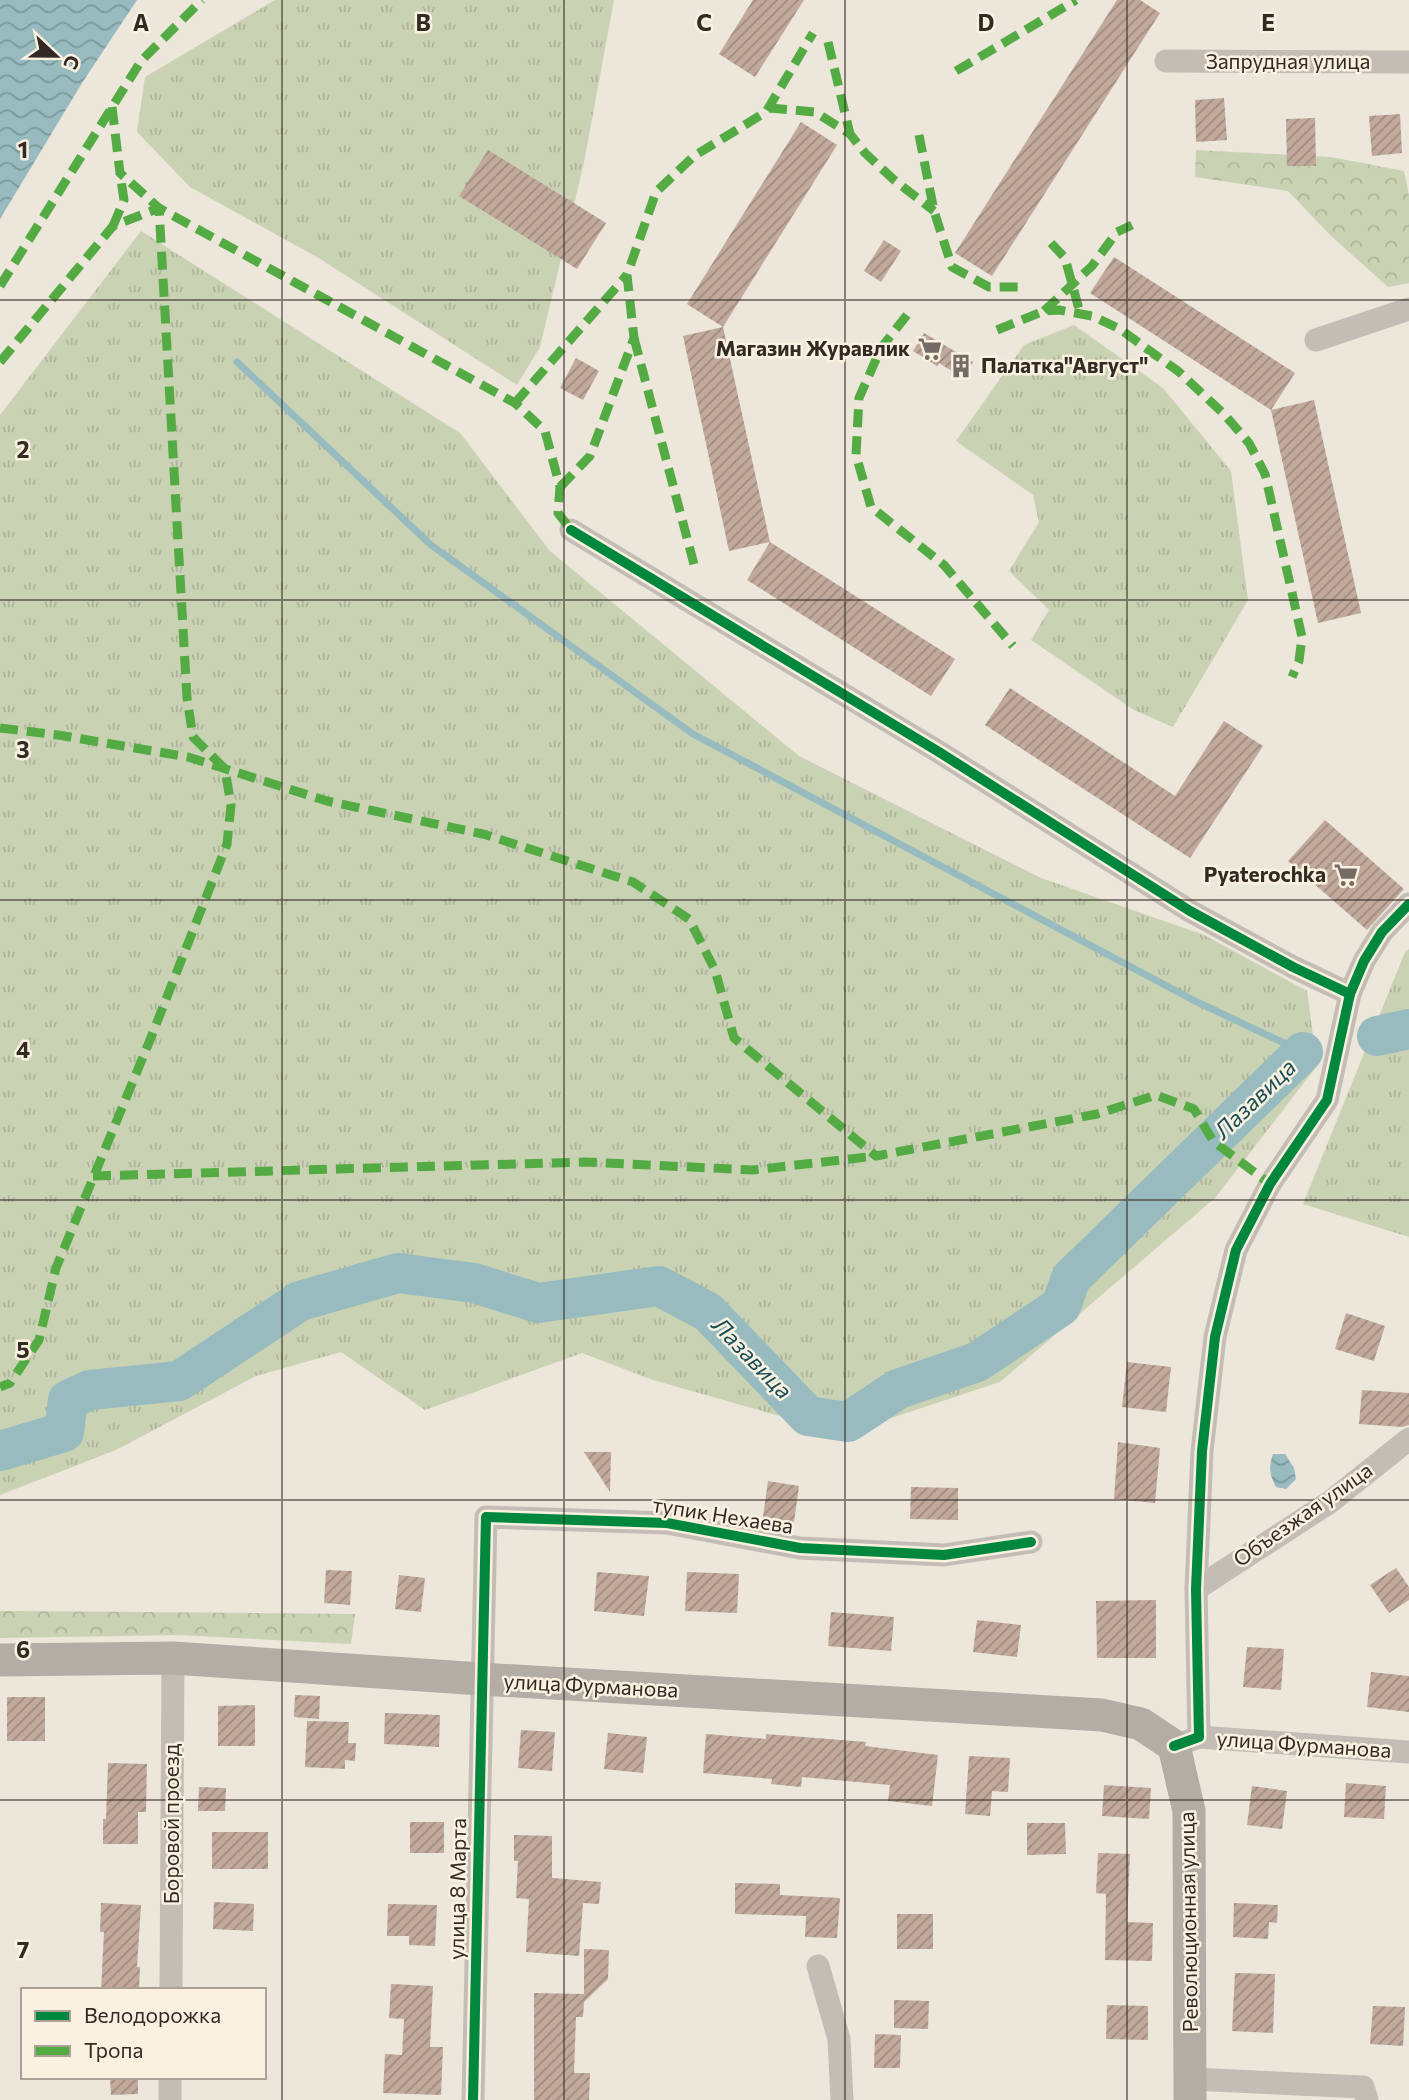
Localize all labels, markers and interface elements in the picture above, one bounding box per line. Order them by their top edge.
text: A [133,8,150,36]
text: B [415,8,431,36]
text: C [696,8,712,36]
text: D [978,8,995,36]
text: E [1261,8,1275,36]
north arrow [21,21,91,91]
street label: Запрудная улица [1206,48,1370,73]
text: С [59,52,85,73]
text: 1 [18,135,28,163]
place label: Магазин Журавлик [716,335,910,360]
supermarket icon: Магазин Журавлик [916,335,944,363]
building icon: Палатка"Август" [947,352,975,380]
place label: Палатка"Август" [981,352,1148,377]
text: 2 [16,435,30,463]
text: 3 [16,735,30,763]
place label: Pyaterochka [1204,861,1326,886]
supermarket icon: Pyaterochka [1332,861,1360,889]
text: 4 [16,1035,30,1063]
water label: Лазавица [1207,1052,1301,1145]
water label: Лазавица [706,1310,799,1404]
text: 5 [16,1335,30,1363]
street label: Объезжая улица [1228,1457,1376,1571]
street label: тупик Нехаева [651,1491,795,1538]
text: 6 [16,1635,30,1663]
street label: улица Фурманова [503,1667,679,1702]
street label: улица Фурманова [1216,1725,1392,1762]
street label: Боровой проезд [158,1744,183,1904]
street label: Революционная улица [1173,1811,1202,2033]
street label: улица 8 Марта [443,1818,470,1960]
text: 7 [17,1935,29,1963]
legend [21,1988,266,2079]
text: Велодорожка [84,2002,221,2027]
text: Тропа [84,2037,143,2062]

